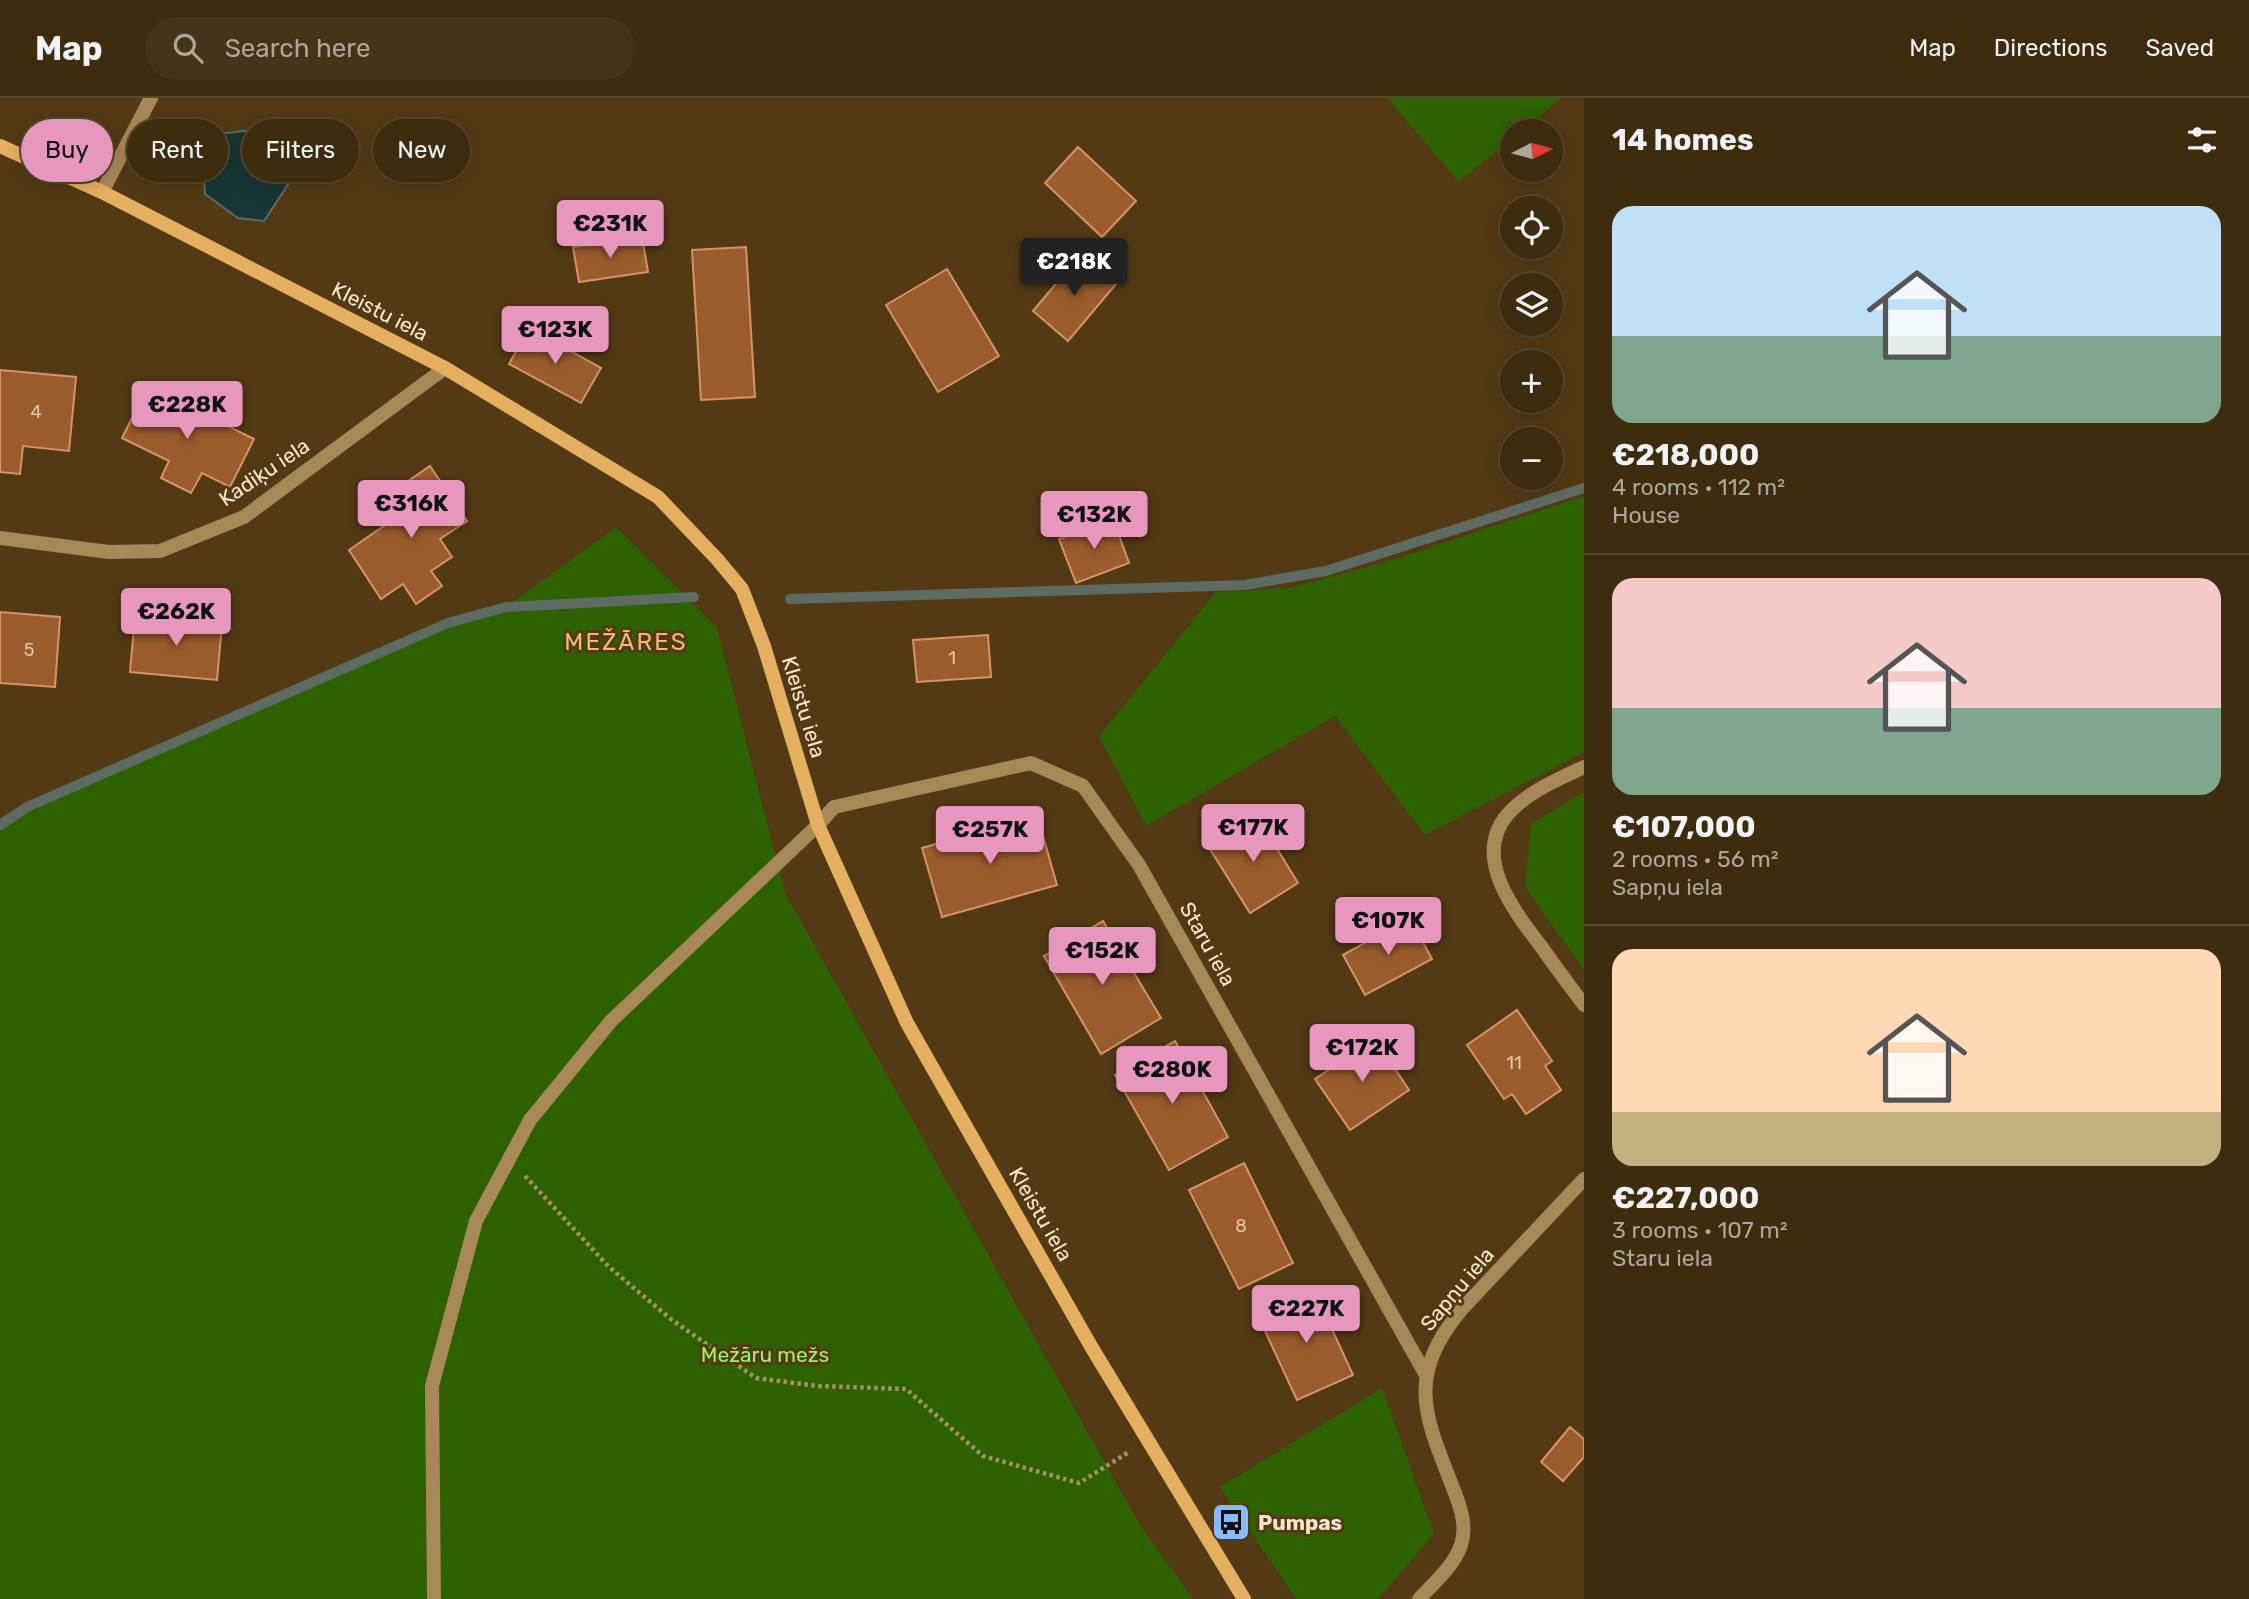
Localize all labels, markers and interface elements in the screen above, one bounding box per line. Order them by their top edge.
search box [145,17,635,80]
text: Map [35,29,103,68]
icon: search [169,29,207,67]
text: Search here [225,33,370,64]
text: Map [1909,34,1956,62]
text: Directions [1994,34,2107,62]
text: Saved [2145,34,2214,62]
chip: Buy [21,119,113,182]
chip: Rent [127,119,228,182]
chip: Filters [242,119,359,182]
chip: New [373,119,470,182]
north arrow [1500,119,1563,182]
map controls [1500,119,1563,490]
icon: filters [2183,121,2221,159]
text: 14 homes [1612,122,1754,158]
button: locate [1500,196,1563,259]
pin: €231K [561,200,659,260]
text: €231K [573,209,647,237]
pin: €218K [1025,238,1123,298]
text: €218K [1036,247,1112,275]
icon: home [1854,252,1980,378]
button: layers [1500,273,1563,336]
street label: Kleistu iela [328,276,432,346]
pin: €123K [506,306,604,366]
text: €123K [518,315,592,343]
button: + [1500,350,1563,413]
pin: €228K [138,382,236,441]
text: €228K [148,390,226,418]
house number: 4 [30,401,42,423]
button: − [1500,427,1563,490]
street label: Kadiķu iela [214,433,314,511]
text: €218,000 [1612,437,1759,473]
text: 4 rooms · 112 m² [1612,473,1785,501]
pin: €316K [362,480,460,540]
text: €316K [374,489,448,517]
pin: €132K [1045,491,1143,551]
text: €132K [1057,500,1131,528]
text: House [1612,501,1680,529]
pin: €262K [127,588,225,648]
text: €262K [137,597,215,625]
icon: home [1854,624,1980,750]
district label: MEŽĀRES [564,628,688,656]
house number: 5 [24,639,34,661]
house number: 1 [948,647,956,669]
street label: Kleistu iela [777,653,831,761]
pin: €177K [1204,804,1302,864]
pin: €257K [941,806,1039,866]
text: €107,000 [1612,809,1756,845]
text: €177K [1217,813,1289,841]
text: €257K [952,815,1028,843]
text: 2 rooms · 56 m² [1612,845,1779,873]
text: Sapņu iela [1612,873,1723,901]
street label: Staru iela [1175,898,1241,990]
pin: €107K [1339,898,1437,957]
text: €107K [1351,906,1425,934]
pin: €152K [1053,928,1151,987]
text: €152K [1065,936,1139,964]
icon: home [1854,995,1980,1121]
pin: €172K [1313,1024,1411,1084]
text: €172K [1326,1033,1398,1061]
pin: €280K [1123,1046,1221,1106]
house number: 11 [1506,1052,1522,1074]
text: €280K [1132,1055,1212,1083]
street label: Kleistu iela [1004,1162,1078,1266]
text: €227,000 [1612,1180,1759,1216]
house number: 8 [1235,1215,1247,1237]
text: 3 rooms · 107 m² [1612,1216,1788,1244]
street label: Sapņu iela [1415,1242,1499,1336]
text: Staru iela [1612,1244,1713,1272]
pin: €227K [1257,1286,1355,1345]
text: €227K [1268,1294,1344,1322]
park label: Mežāru mežs [701,1342,829,1367]
bus stop icon: Pumpas [1210,1501,1252,1543]
place label: Pumpas [1258,1510,1342,1535]

